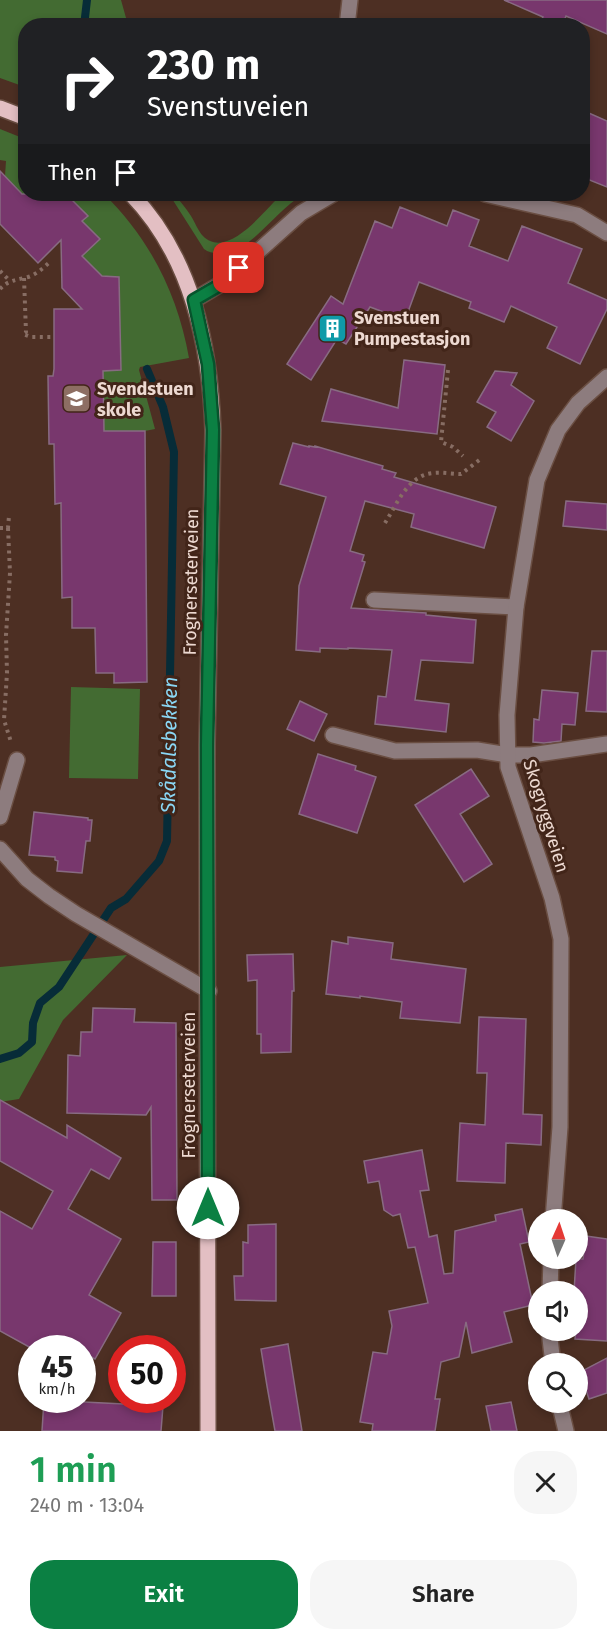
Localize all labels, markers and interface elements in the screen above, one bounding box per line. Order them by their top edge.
text: 230 m [147,40,260,90]
icon: right [48,42,126,120]
text: Svenstuveien [147,91,309,123]
icon: arrive [109,156,142,189]
text: Then [48,159,97,186]
pin [213,242,264,293]
icon: arrive [222,251,255,284]
place label: Svenstuen Pumpestasjon [354,307,470,350]
building icon: Svenstuen Pumpestasjon [317,312,349,344]
place label: Svendstuen skole [97,378,194,421]
school or university icon: Svendstuen skole [60,383,92,415]
street label: Frognerseterveien [179,508,203,656]
water label: Skådalsbekken [156,676,182,815]
street label: Skogryggveien [518,757,574,875]
street label: Frognerseterveien [178,1012,200,1158]
position arrow [176,1176,240,1240]
north arrow [528,1209,588,1269]
map controls [528,1209,588,1413]
button: sound [528,1281,588,1341]
speed limit sign: 50 [108,1335,186,1413]
text: 45 [41,1349,73,1385]
button: search [528,1353,588,1413]
text: km/h [38,1380,76,1398]
text: 1 min [30,1448,117,1492]
button: close [514,1451,577,1514]
text: 240 m · 13:04 [30,1493,144,1517]
button: Exit [30,1560,298,1629]
button: Share [310,1560,577,1629]

